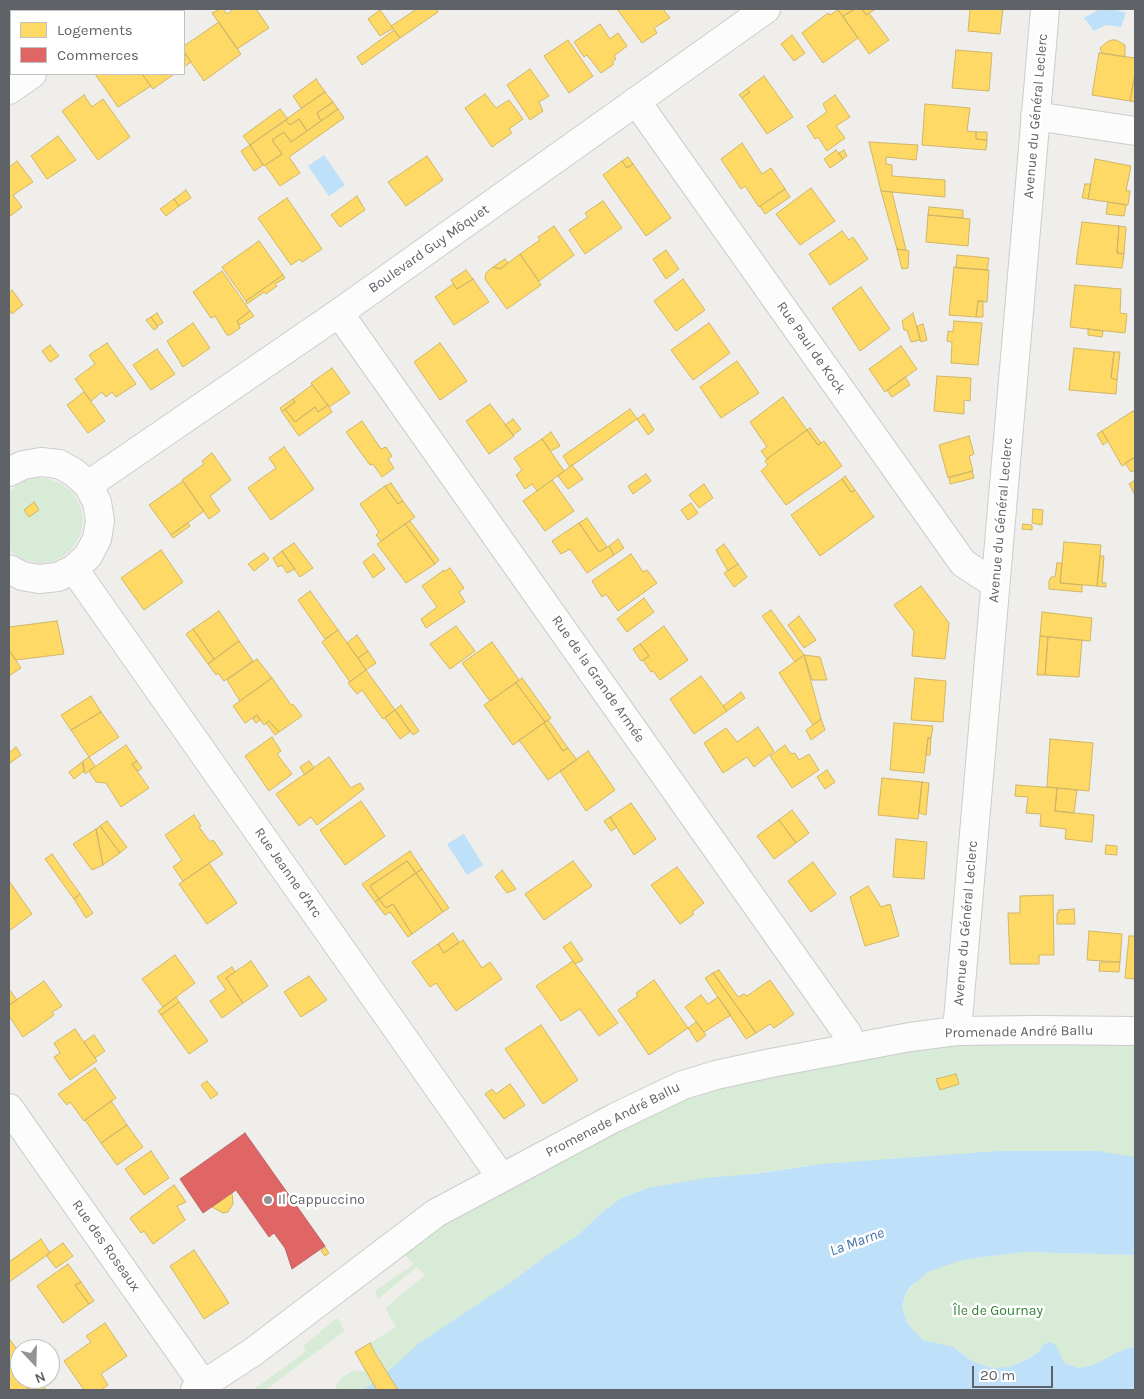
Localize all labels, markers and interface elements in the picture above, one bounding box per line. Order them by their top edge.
legend [10,10,185,75]
text: Logements [57,21,133,39]
street label: Avenue du Général Leclerc [1020,33,1052,199]
text: Commerces [57,46,139,64]
street label: Boulevard Guy Môquet [365,201,493,297]
street label: Rue Paul de Kock [773,299,849,397]
street label: Avenue du Général Leclerc [985,437,1017,603]
street label: Rue de la Grande Armée [548,612,648,746]
street label: Rue Jeanne d'Arc [251,825,325,921]
street label: Avenue du Général Leclerc [950,840,982,1006]
street label: Promenade André Ballu [944,1022,1094,1042]
street label: Promenade André Ballu [543,1079,683,1161]
place label: Il Cappuccino [278,1192,365,1208]
marker: Il Cappuccino [262,1194,274,1206]
street label: Rue des Roseaux [68,1197,144,1295]
water label: La Marne [827,1224,887,1260]
park label: Île de Gournay [953,1303,1043,1319]
north arrow [10,1339,60,1389]
scale bar [974,1356,1055,1388]
text: 20 m [980,1366,1015,1384]
text: N [32,1368,48,1387]

